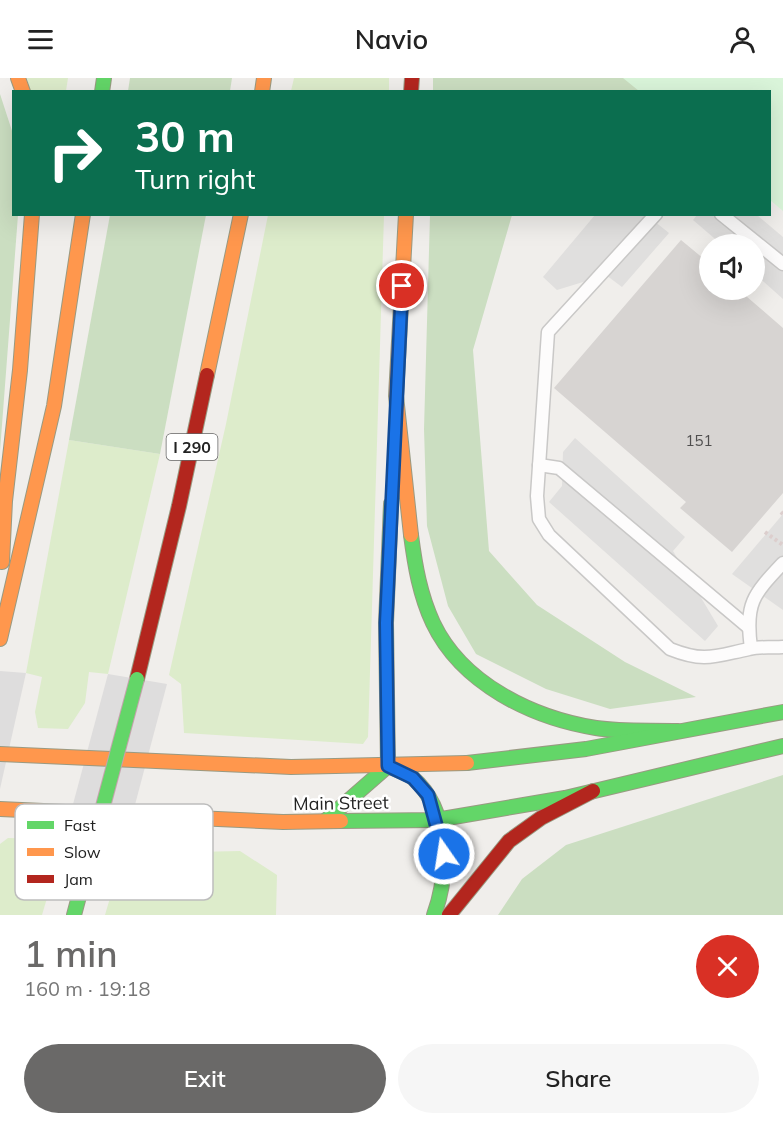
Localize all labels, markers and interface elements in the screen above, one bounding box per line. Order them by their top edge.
text: Navio [355,22,428,56]
icon: menu [24,23,57,56]
icon: person [726,23,759,56]
text: 30 m [135,110,235,163]
icon: right [36,114,114,192]
text: Turn right [135,162,255,196]
map controls [699,234,765,300]
button: sound [699,234,765,300]
pin [376,260,427,311]
icon: arrive [385,269,418,302]
house number: 151 [685,431,713,450]
road number: I 290 [166,434,218,460]
street label: Main Street [293,791,389,815]
legend [15,804,213,900]
text: Fast [64,815,96,835]
position arrow [412,822,476,886]
text: Slow [64,842,101,862]
text: Jam [64,869,93,889]
text: 1 min [24,931,118,976]
button: close [696,935,759,998]
text: 160 m · 19:18 [24,976,150,1001]
button: Exit [24,1044,386,1113]
button: Share [398,1044,759,1113]

